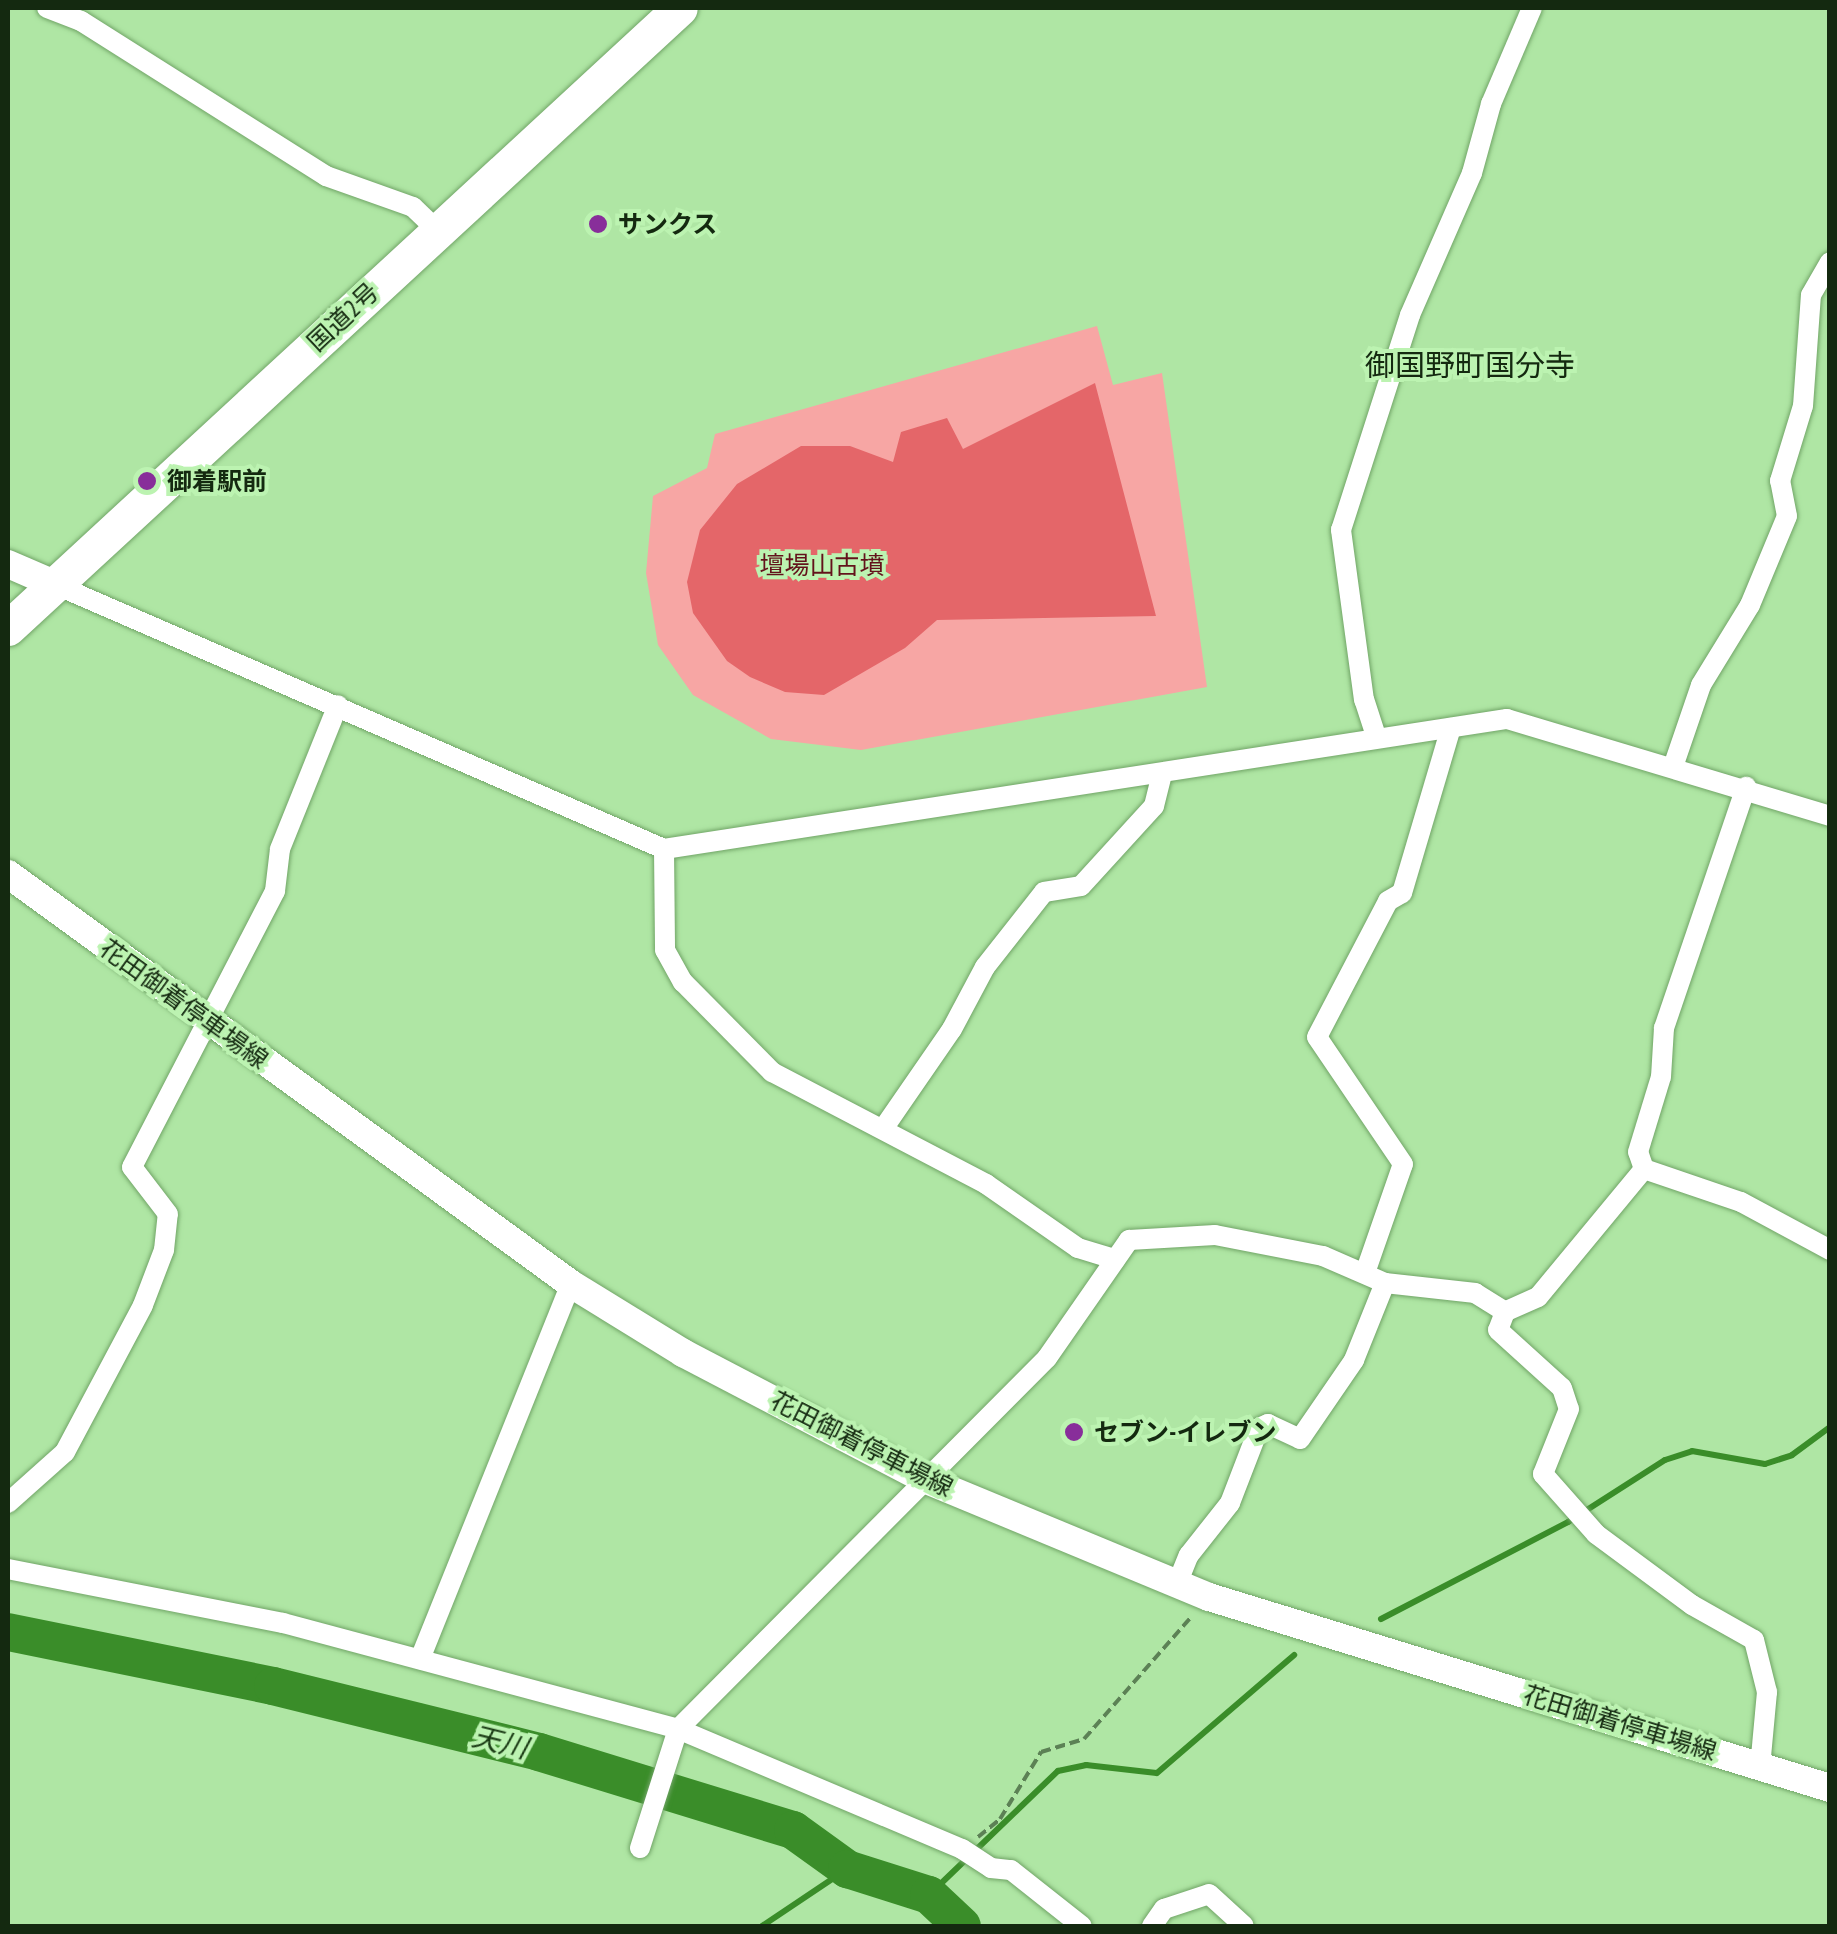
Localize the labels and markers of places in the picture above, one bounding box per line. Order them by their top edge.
place label: サンクス [618,209,718,239]
marker: サンクス [587,213,609,235]
place label: 御着駅前 [167,466,267,496]
marker: 御着駅前 [136,470,158,492]
place label: セブン-イレブン [1094,1417,1276,1447]
marker: セブン-イレブン [1063,1421,1085,1443]

